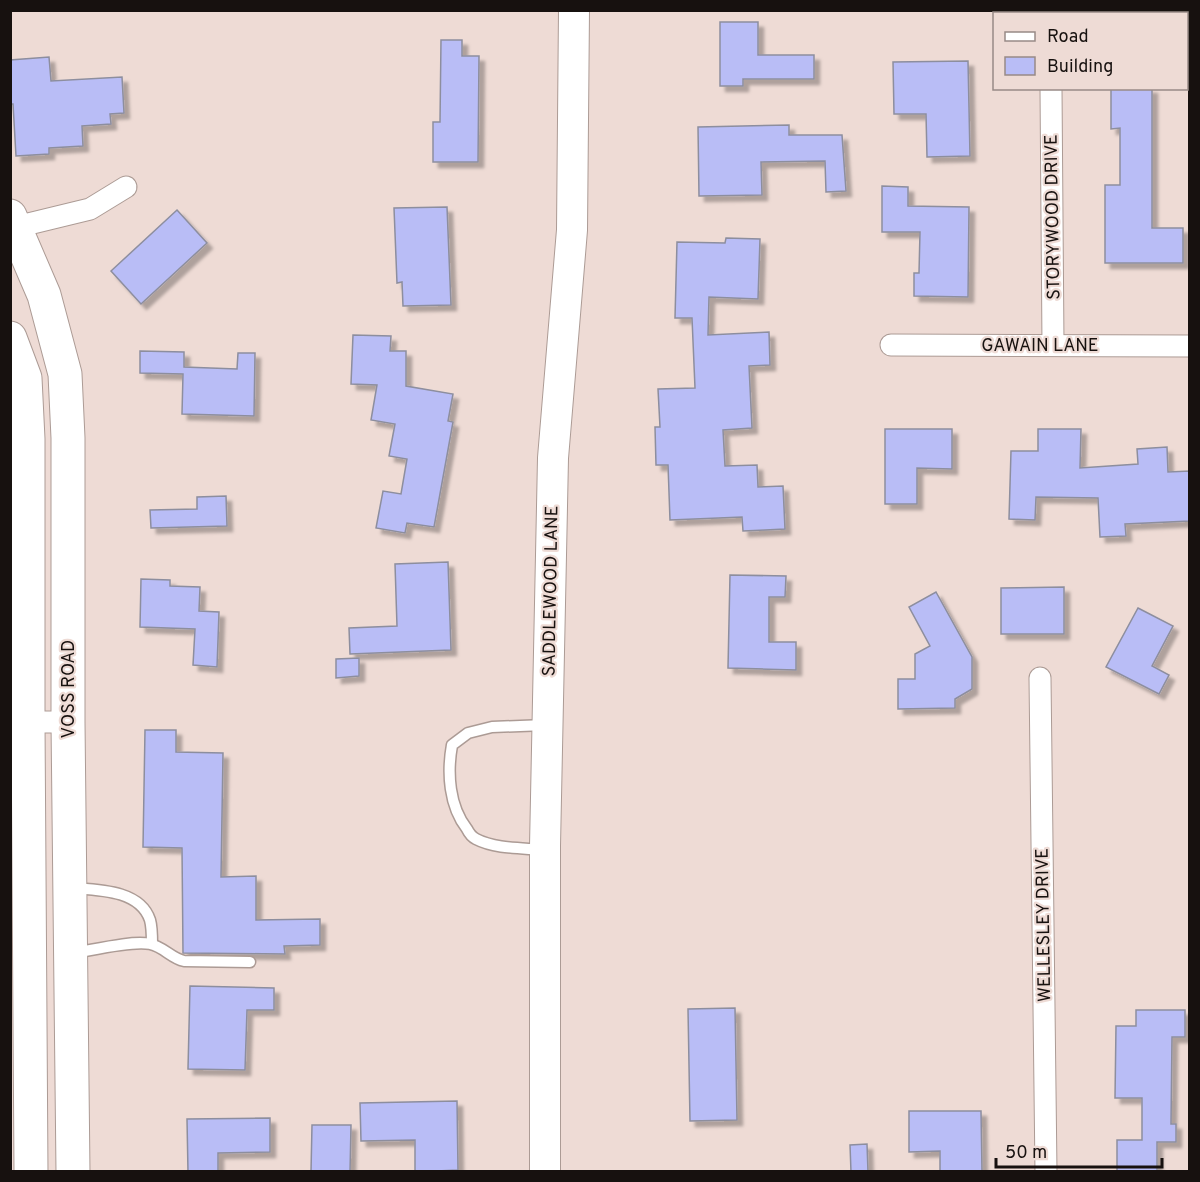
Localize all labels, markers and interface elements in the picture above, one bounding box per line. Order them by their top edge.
legend [993,12,1188,90]
text: Road [1047,26,1089,49]
text: Building [1047,56,1113,79]
street label: STORYWOOD DRIVE [1041,134,1066,300]
street label: GAWAIN LANE [981,335,1099,358]
street label: SADDLEWOOD LANE [539,505,564,677]
street label: VOSS ROAD [58,640,81,738]
street label: WELLESLEY DRIVE [1032,848,1057,1002]
scale bar [996,1131,1162,1169]
text: 50 m [1005,1142,1047,1165]

